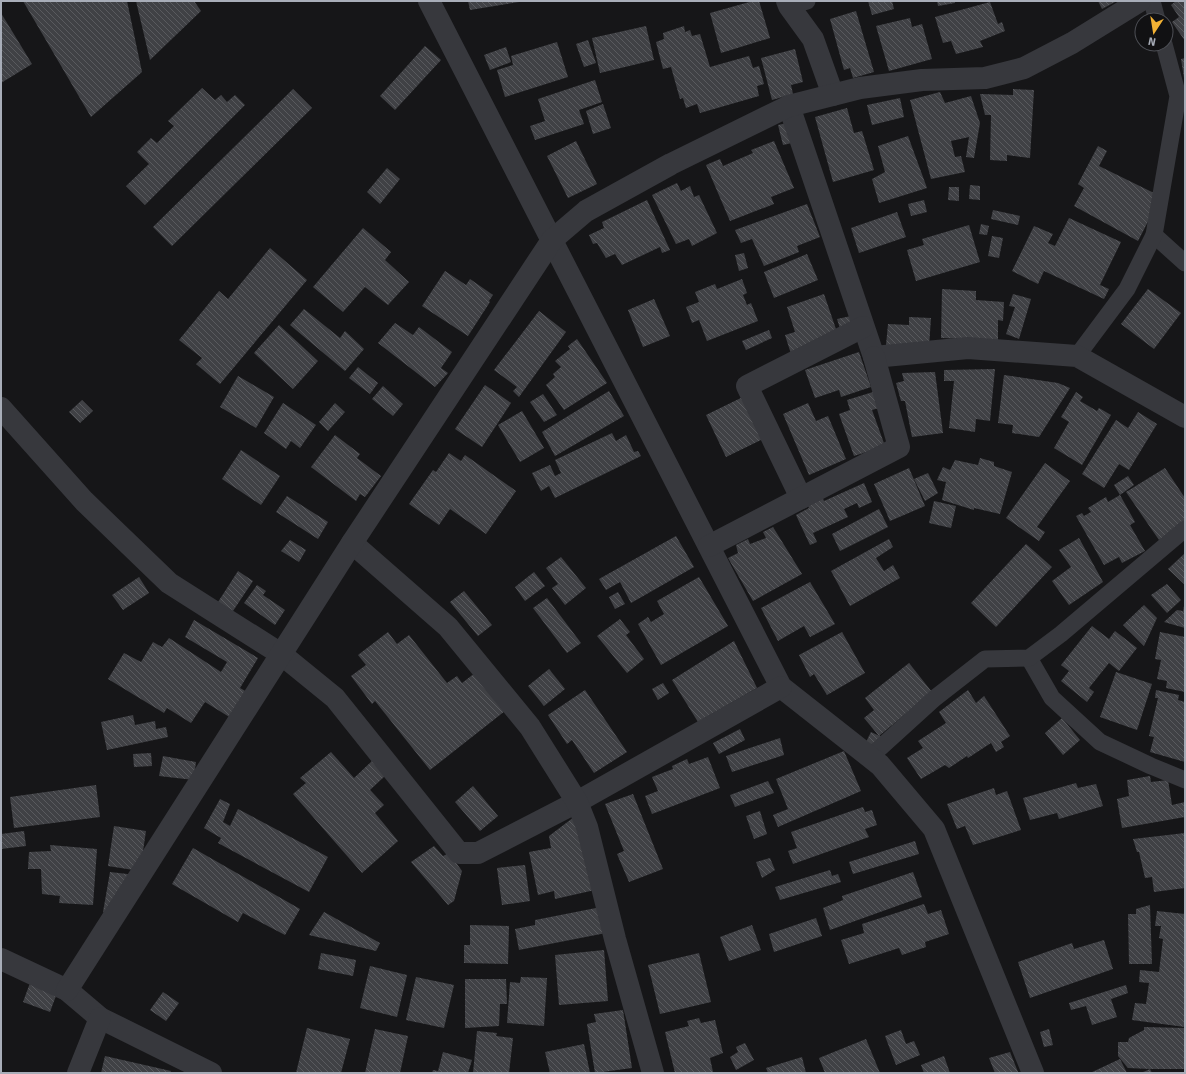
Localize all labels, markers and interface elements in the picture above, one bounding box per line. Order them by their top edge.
north arrow [1134,12,1174,52]
text: N [1147,34,1157,48]

